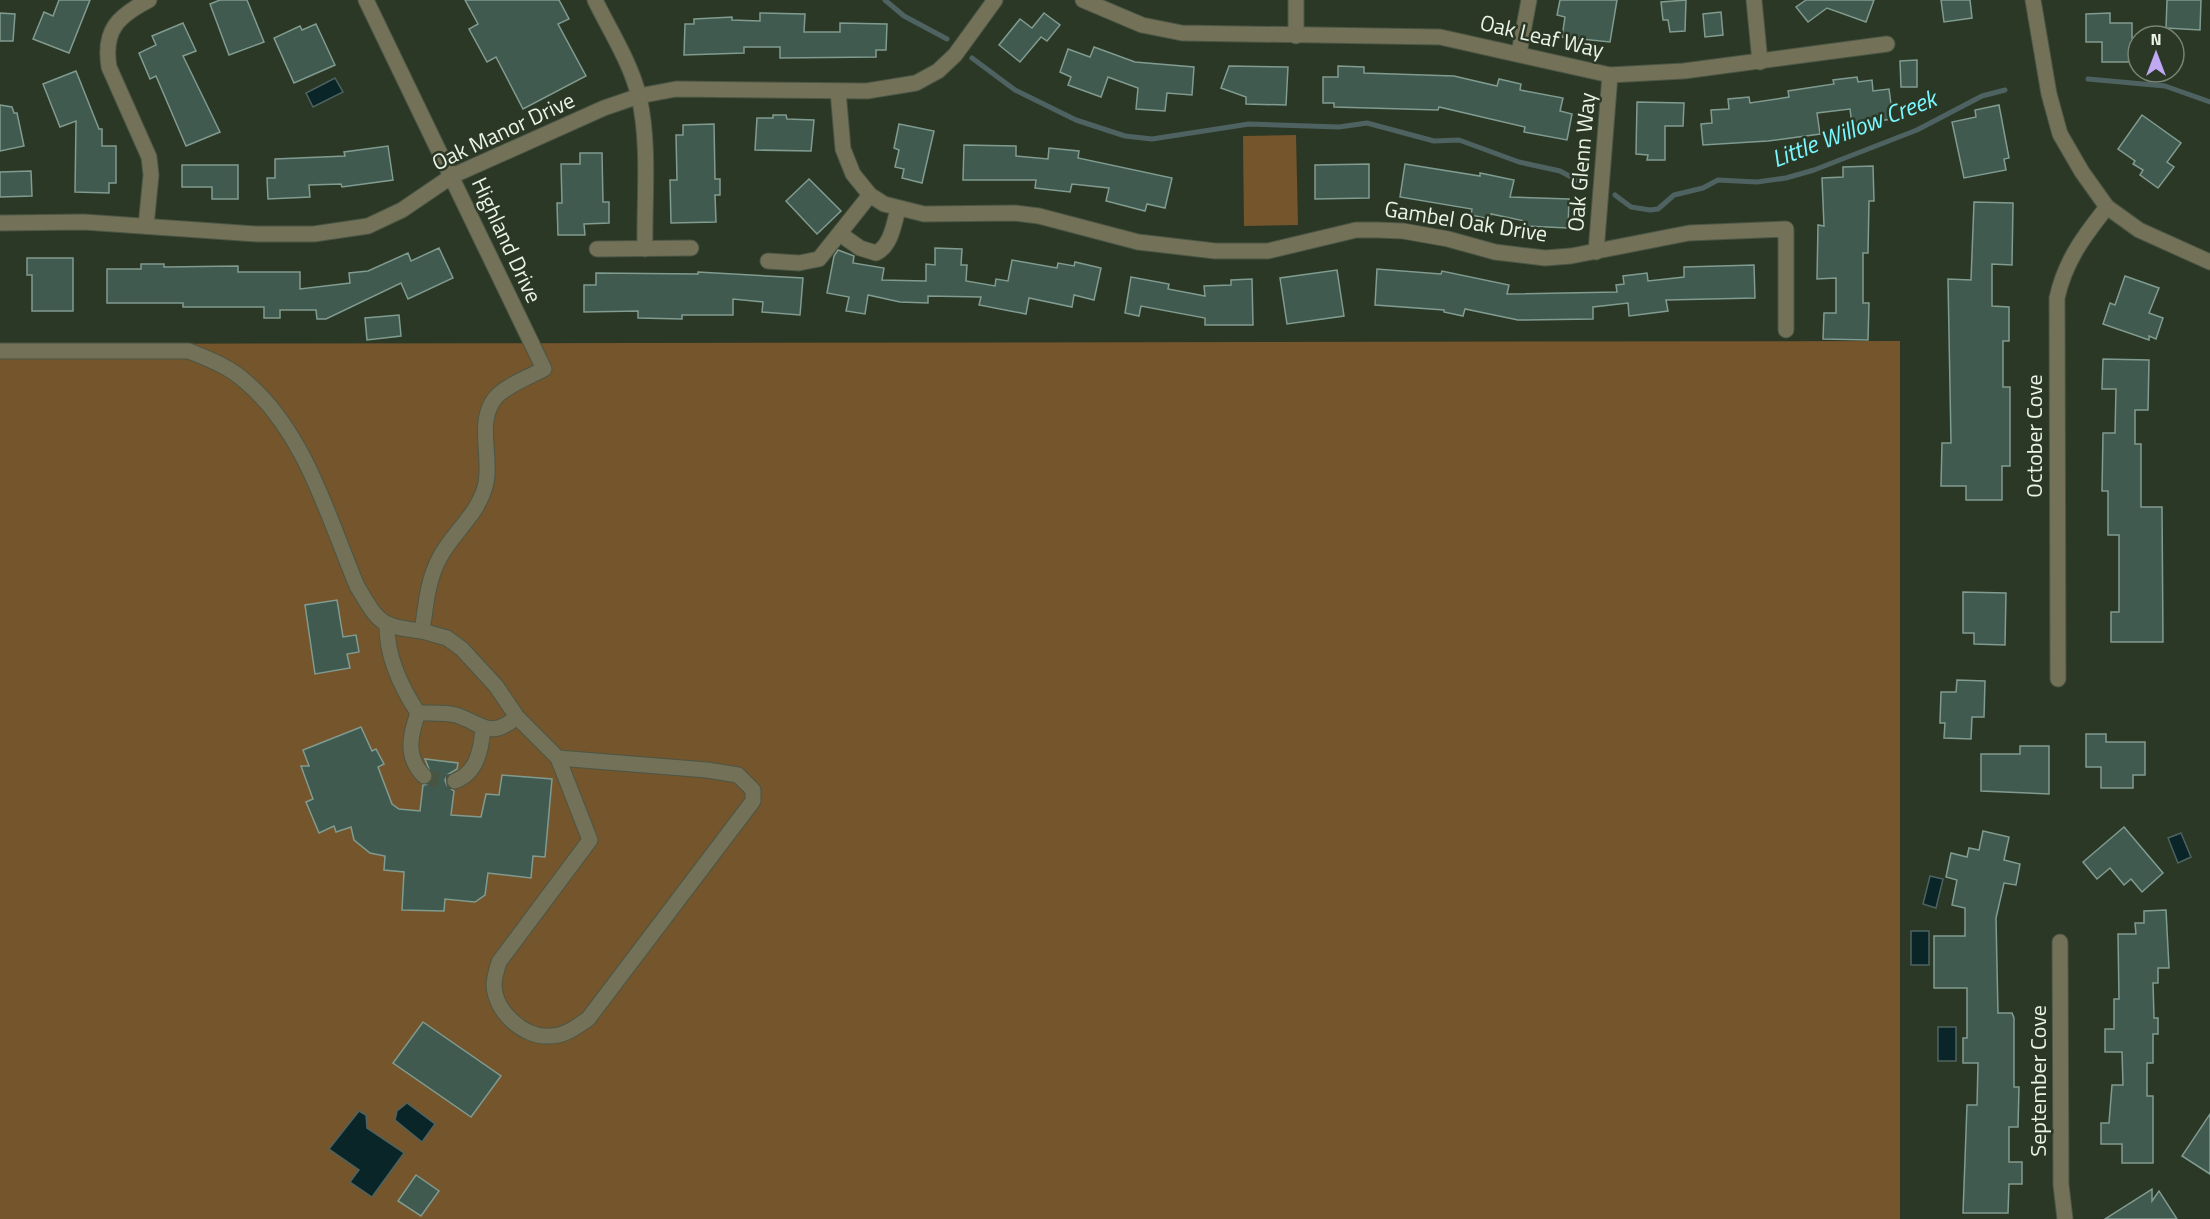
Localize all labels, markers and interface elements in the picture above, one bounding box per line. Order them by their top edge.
street label: Oak Leaf Way [1477,5,1608,67]
north arrow [2126,24,2186,84]
text: N [2150,27,2162,51]
water label: Little Willow Creek [1766,79,1944,176]
street label: Oak Manor Drive [426,83,580,179]
street label: Oak Glenn Way [1558,91,1604,233]
street label: Highland Drive [463,171,551,309]
street label: Gambel Oak Drive [1382,191,1550,251]
street label: October Cove [2017,374,2051,498]
street label: September Cove [2021,1005,2055,1157]

